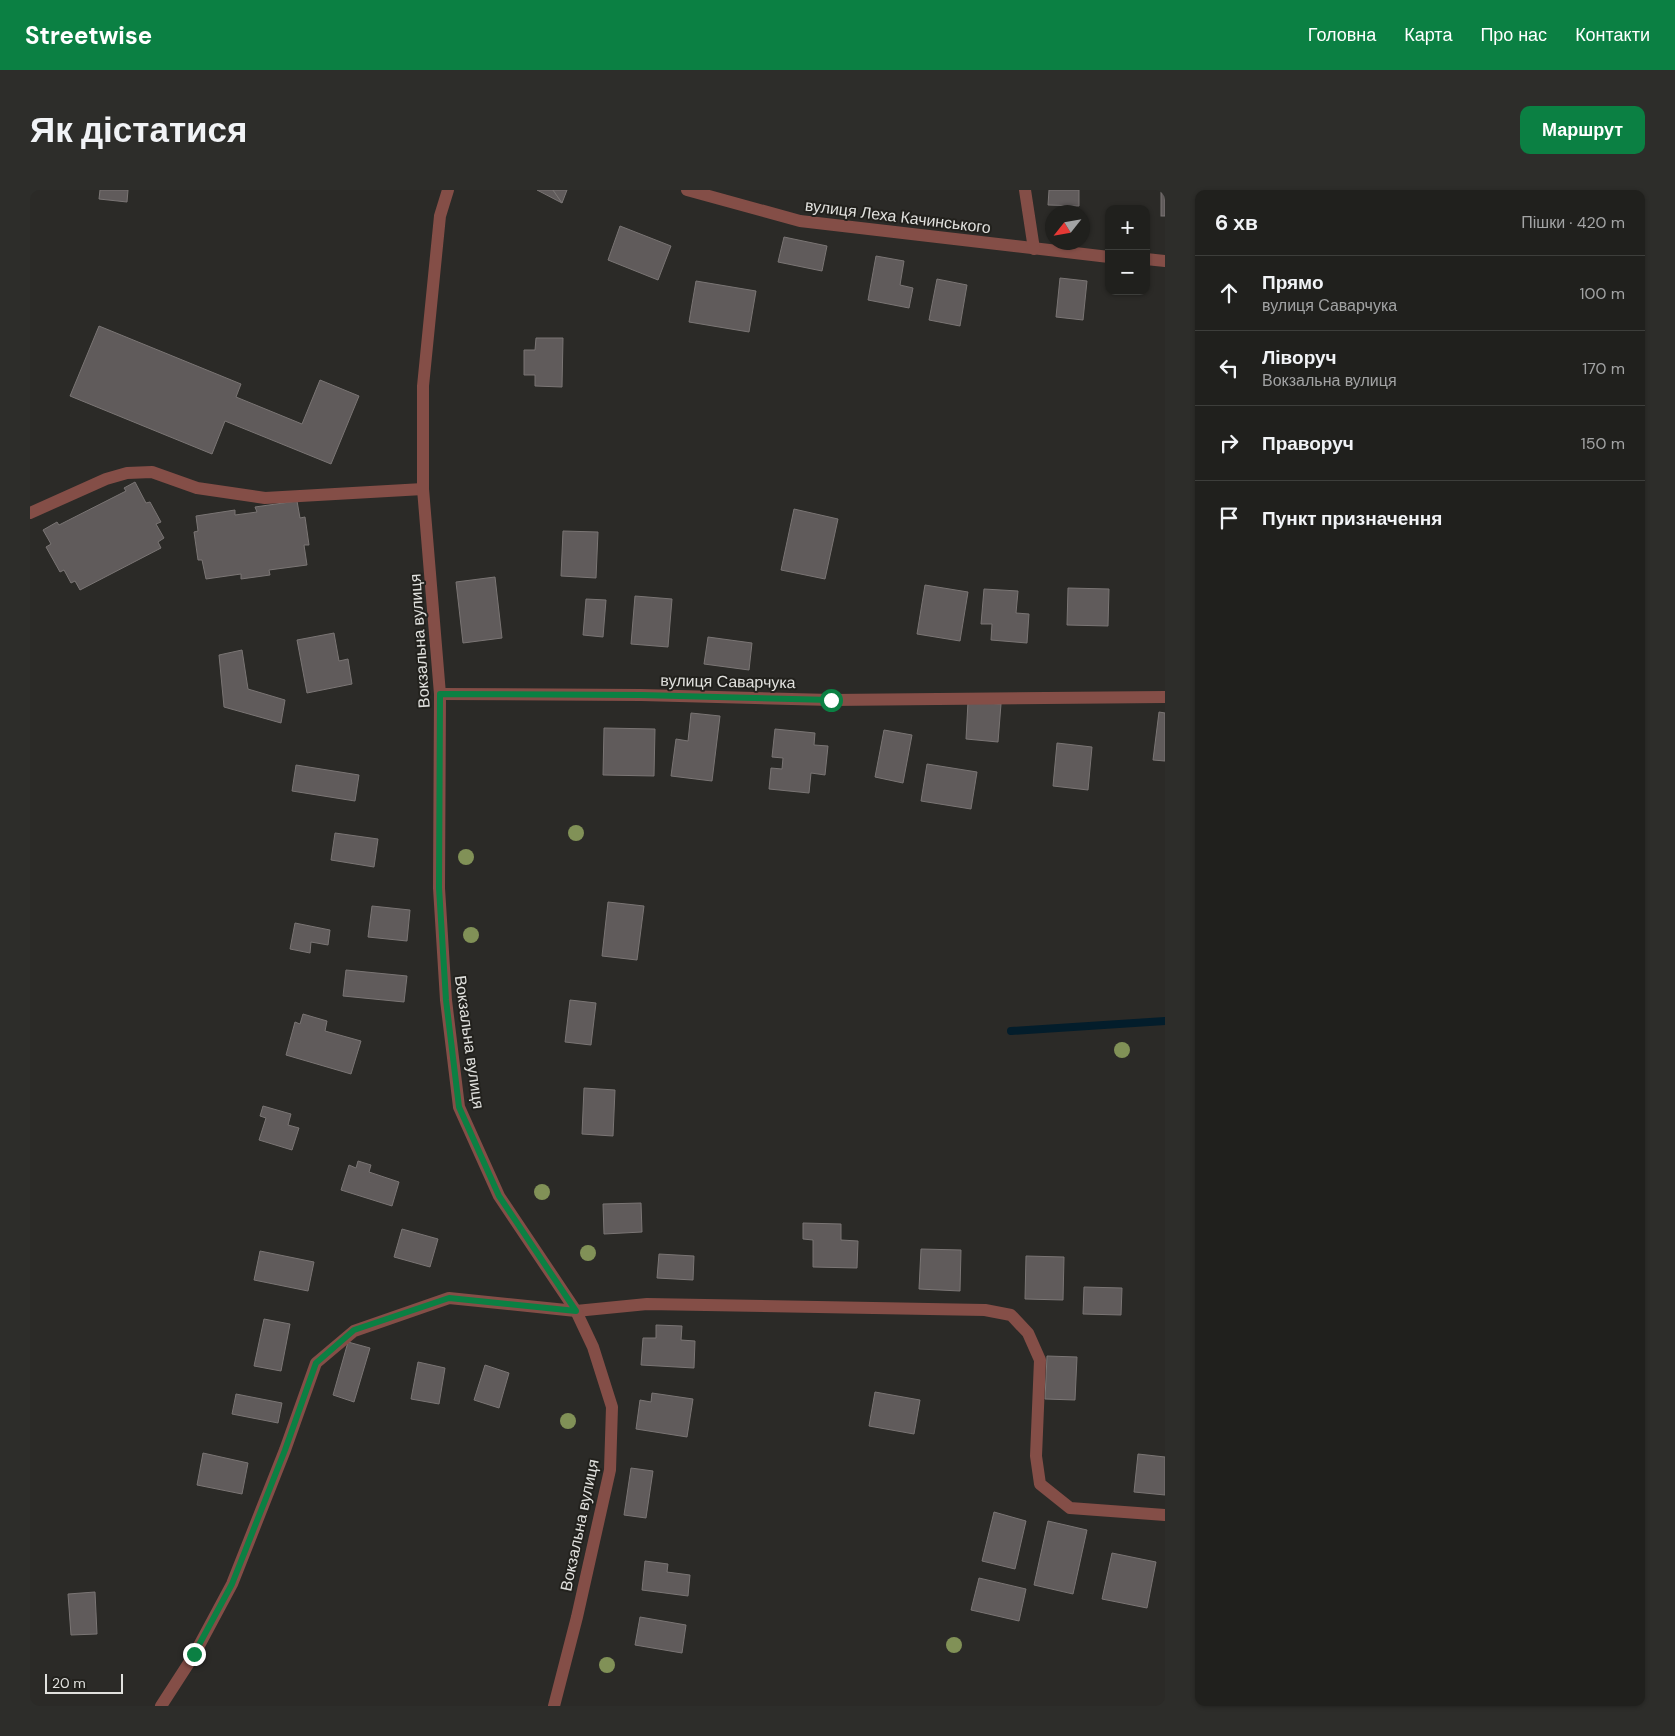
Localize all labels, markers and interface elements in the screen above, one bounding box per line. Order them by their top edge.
text: Streetwise [25,20,152,51]
text: Головна [1308,23,1376,47]
text: Карта [1404,23,1452,47]
text: Про нас [1480,23,1547,47]
text: Контакти [1575,23,1650,47]
button: Маршрут [1520,106,1645,154]
text: Як дістатися [30,107,247,153]
street label: вулиця Леха Качинського [804,195,992,238]
north arrow [1045,205,1090,250]
map controls [1105,205,1150,295]
button: + [1105,205,1150,250]
text: 6 хв [1215,209,1258,237]
text: Пішки · 420 m [1521,212,1625,233]
button: − [1105,250,1150,295]
text: Прямо [1262,270,1324,295]
icon: ahead [1215,279,1243,307]
text: 100 m [1580,283,1625,304]
text: вулиця Саварчука [1262,295,1397,316]
text: Ліворуч [1262,345,1337,370]
icon: left [1215,354,1243,382]
text: 170 m [1582,358,1625,379]
text: Вокзальна вулиця [1262,370,1397,391]
icon: right [1215,429,1243,457]
text: Праворуч [1262,431,1354,456]
text: 150 m [1581,433,1625,454]
icon: arrive [1215,504,1243,532]
text: Пункт призначення [1262,506,1442,531]
street label: Вокзальна вулиця [404,573,435,709]
street label: вулиця Саварчука [660,670,796,693]
route start [820,689,843,712]
street label: Вокзальна вулиця [450,974,489,1110]
street label: Вокзальна вулиця [555,1457,604,1593]
route end [183,1643,206,1666]
scale bar [45,1671,122,1694]
text: 20 m [52,1674,86,1692]

